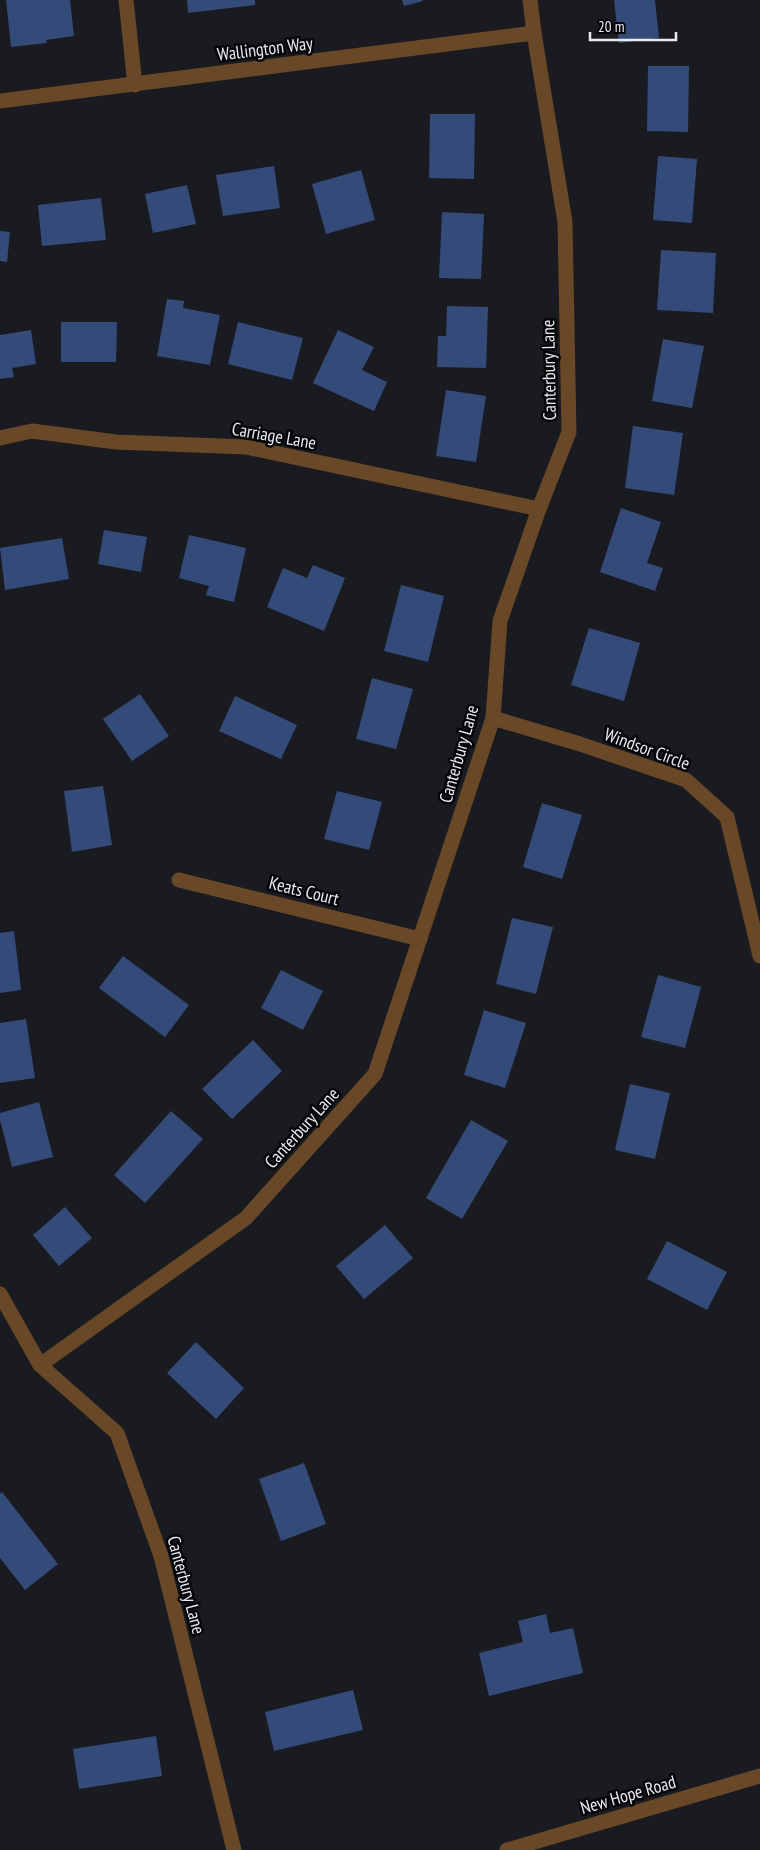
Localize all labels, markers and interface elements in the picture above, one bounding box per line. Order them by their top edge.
scale bar [590,10,676,42]
text: 20 m [598,17,624,36]
street label: Wallington Way [216,31,314,66]
street label: Canterbury Lane [536,319,561,421]
street label: Carriage Lane [230,417,318,454]
street label: Canterbury Lane [434,702,483,805]
street label: Windsor Circle [601,722,693,775]
street label: Keats Court [267,871,342,910]
street label: Canterbury Lane [259,1083,344,1173]
street label: Canterbury Lane [162,1533,211,1636]
street label: New Hope Road [577,1770,678,1819]

